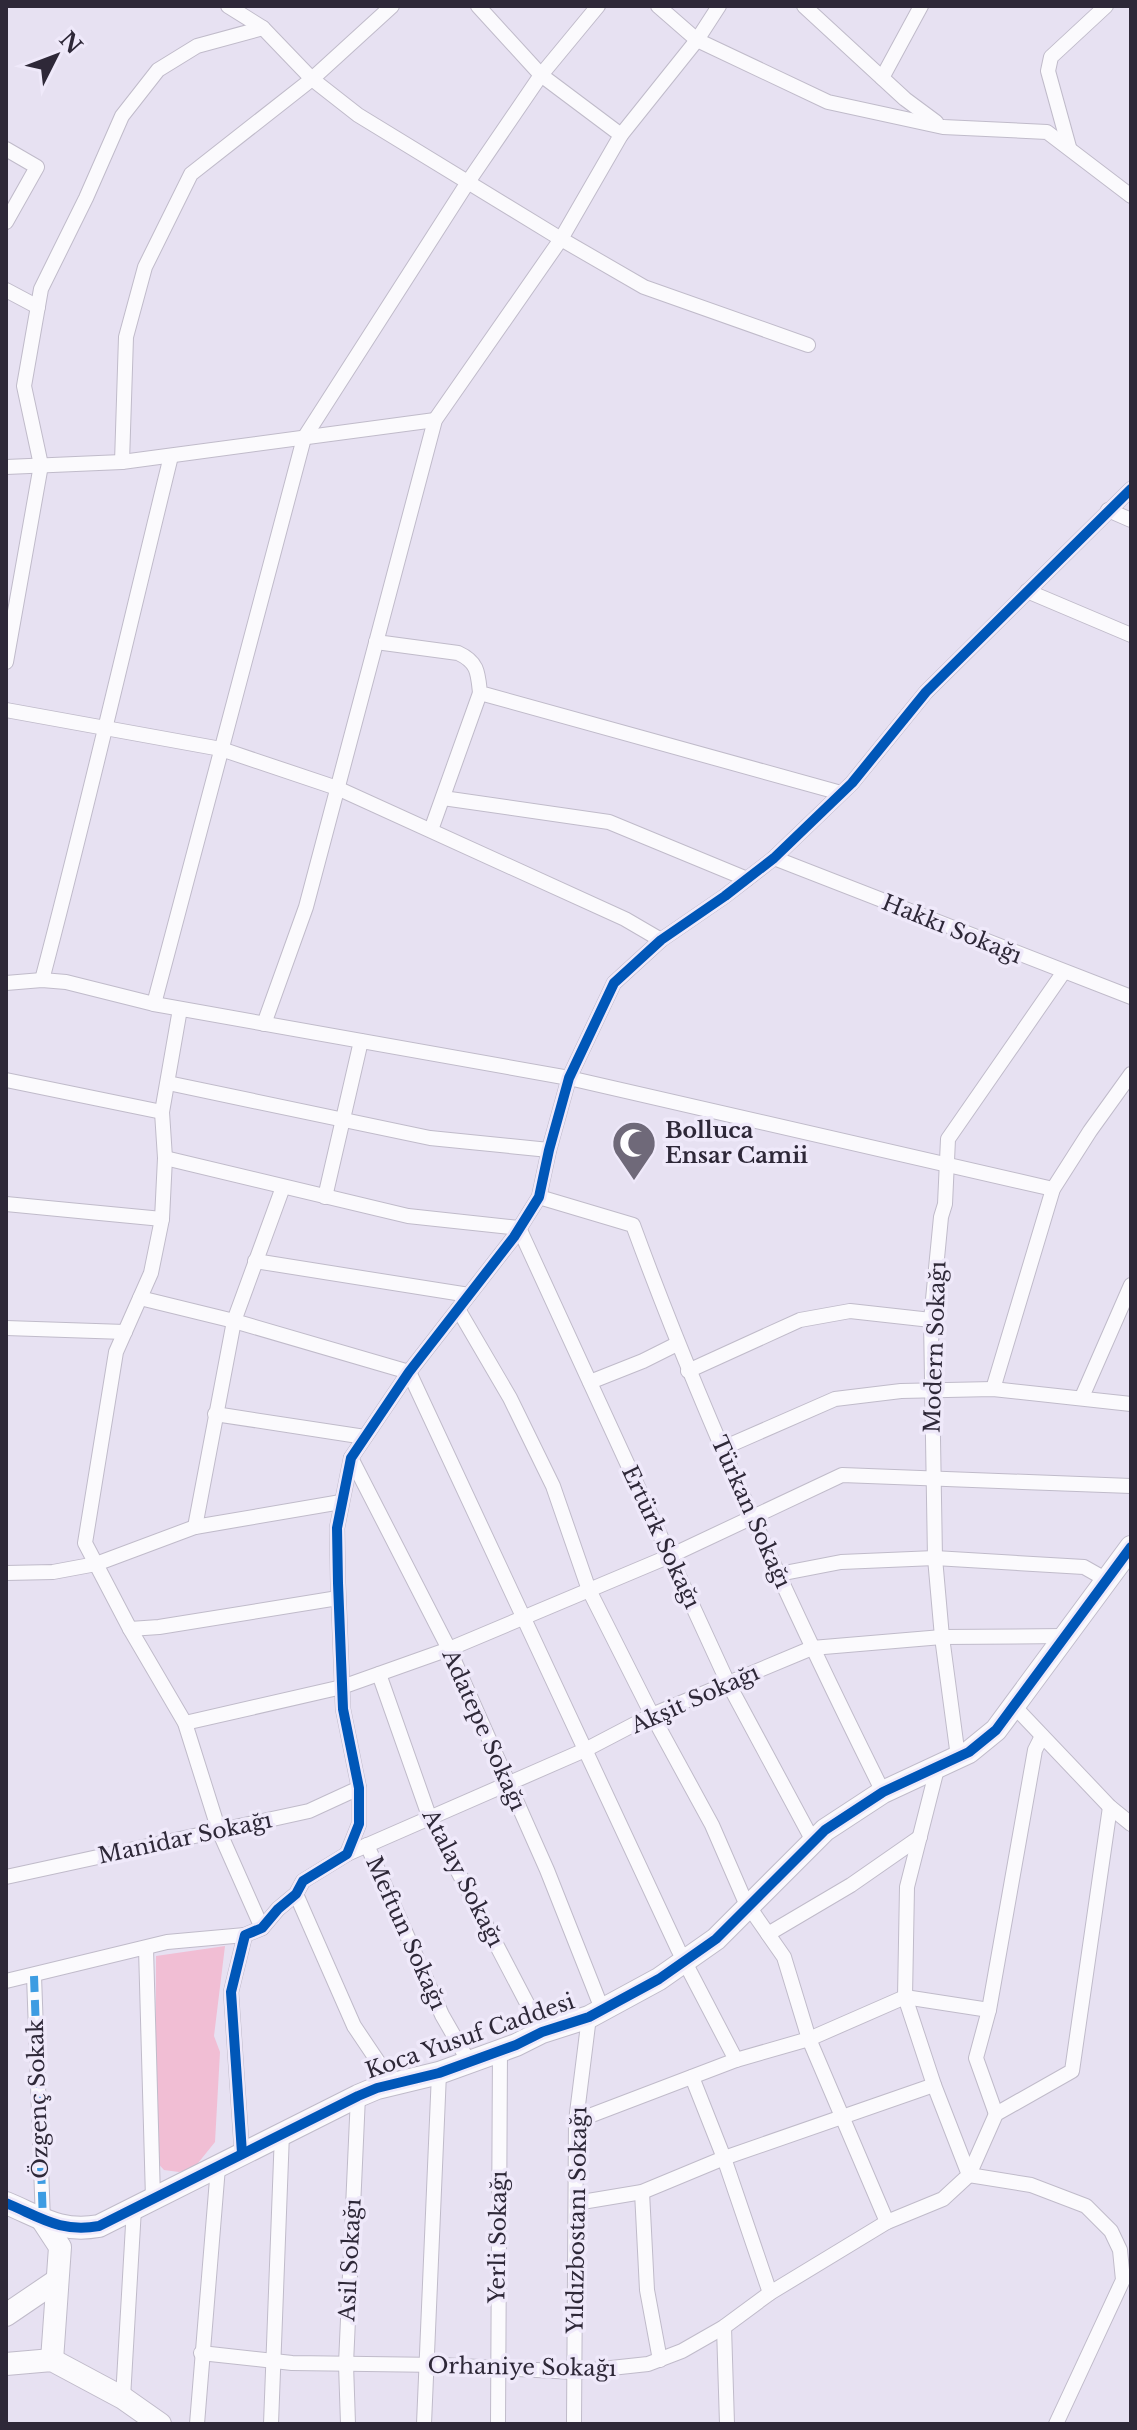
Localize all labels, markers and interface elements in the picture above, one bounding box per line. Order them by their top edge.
north arrow [16,16,96,96]
text: N [54,26,88,60]
street label: Hakkı Sokağı [878,889,1026,970]
place label: Bolluca Ensar Camii [665,1117,808,1169]
mosque icon: Bolluca Ensar Camii [610,1119,658,1182]
street label: Modern Sokağı [919,1260,952,1434]
street label: Türkan Sokağı [705,1432,797,1593]
street label: Ertürk Sokağı [616,1461,706,1613]
street label: Adatepe Sokağı [436,1644,532,1815]
street label: Akşit Sokağı [626,1658,764,1740]
street label: Atalay Sokağı [416,1804,510,1952]
street label: Manidar Sokağı [96,1806,275,1870]
street label: Meftun Sokağı [360,1852,452,2014]
street label: Koca Yusuf Caddesi [362,1987,579,2084]
street label: Özgenç Sokak [21,2018,54,2179]
street label: Yıldızbostanı Sokağı [562,2106,592,2335]
street label: Yerli Sokağı [483,2170,513,2305]
street label: Asil Sokağı [333,2197,367,2323]
street label: Orhaniye Sokağı [427,2352,617,2382]

